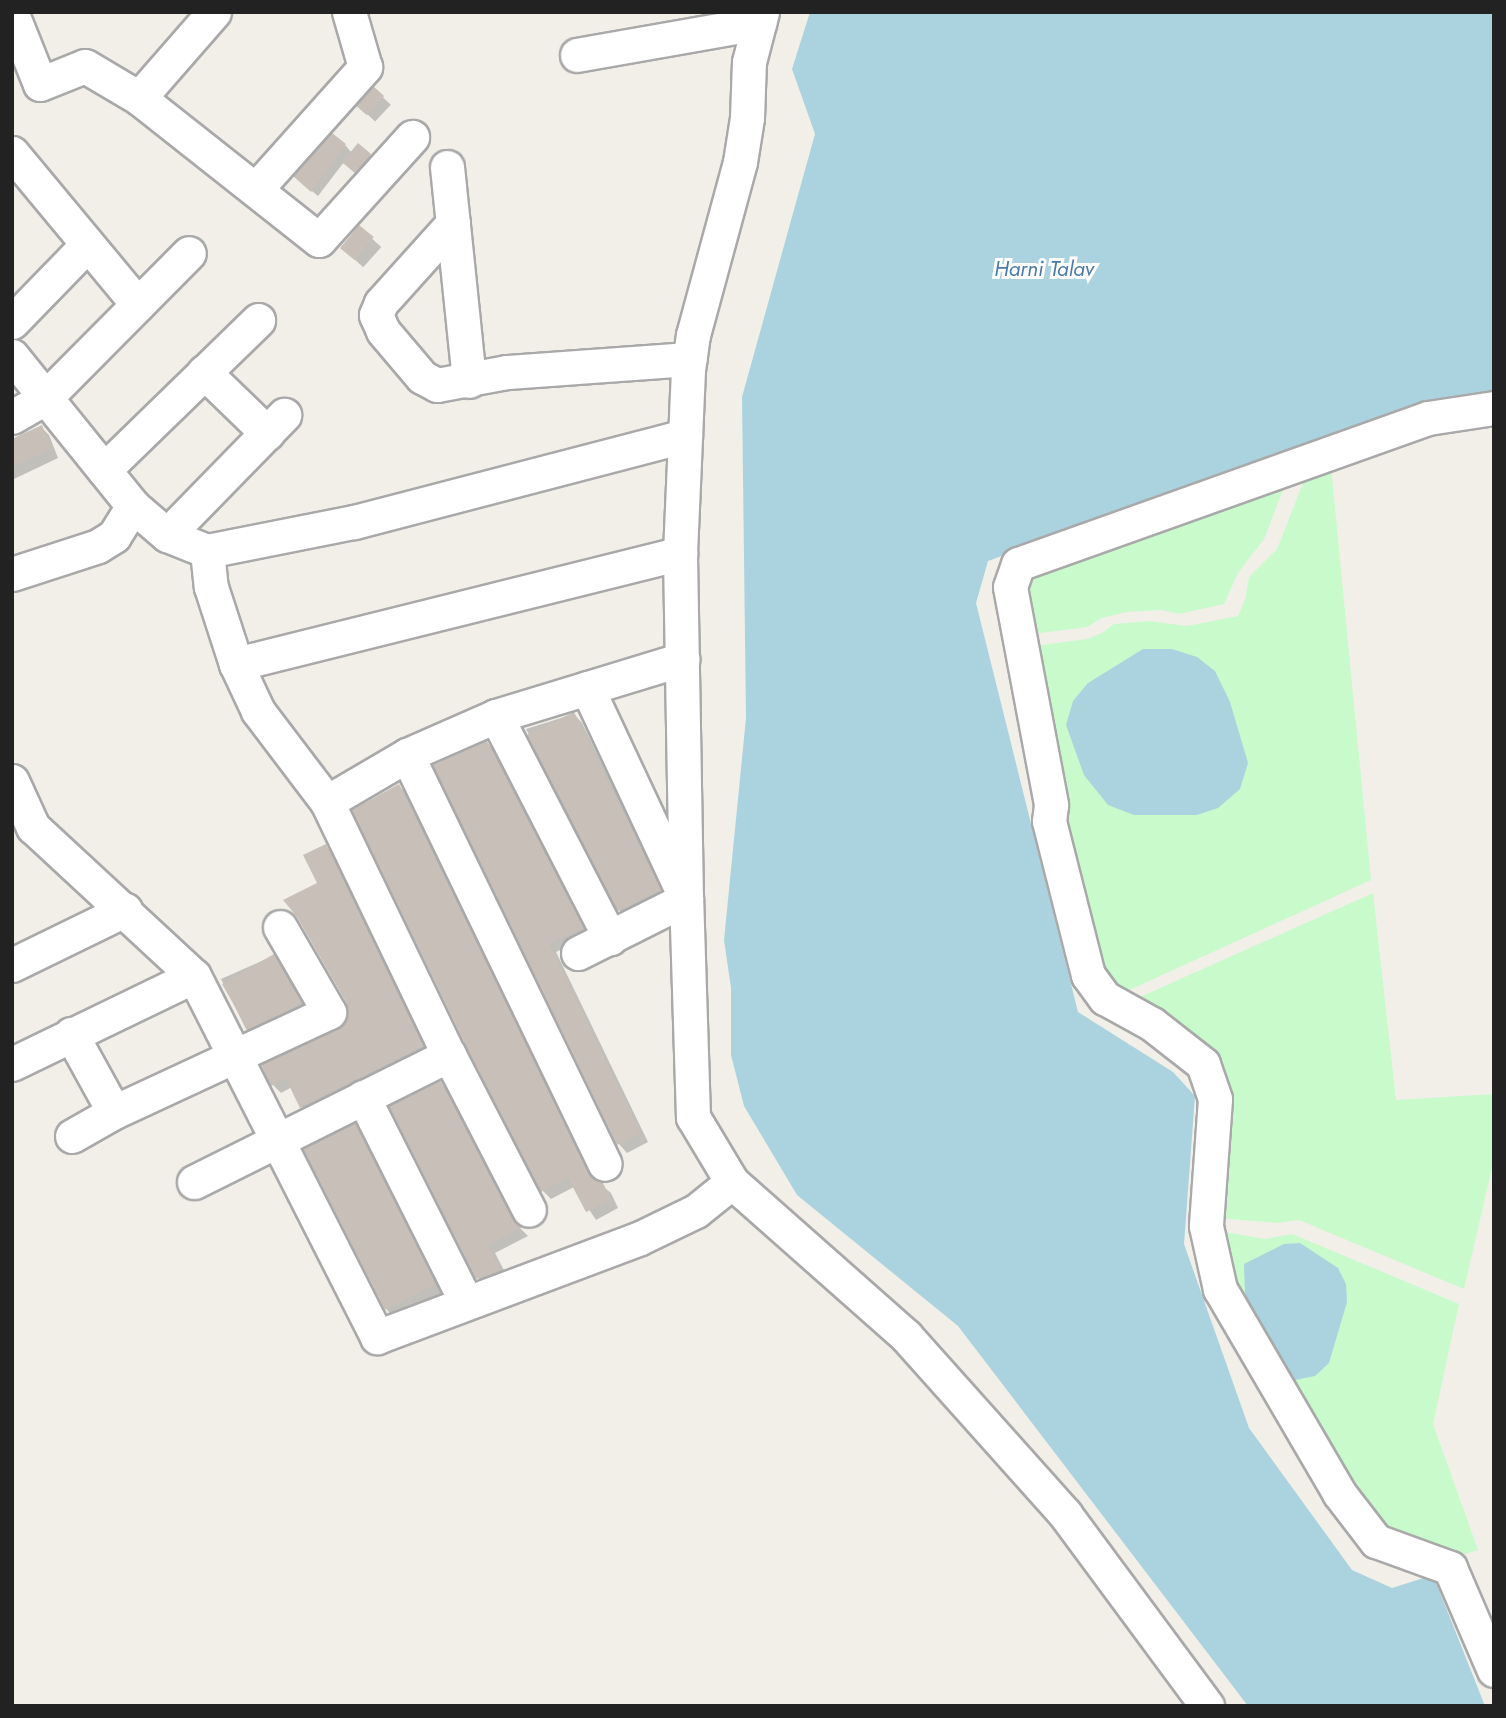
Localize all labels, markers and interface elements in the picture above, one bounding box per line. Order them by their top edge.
water label: Harni Talav [994,256,1094,282]

